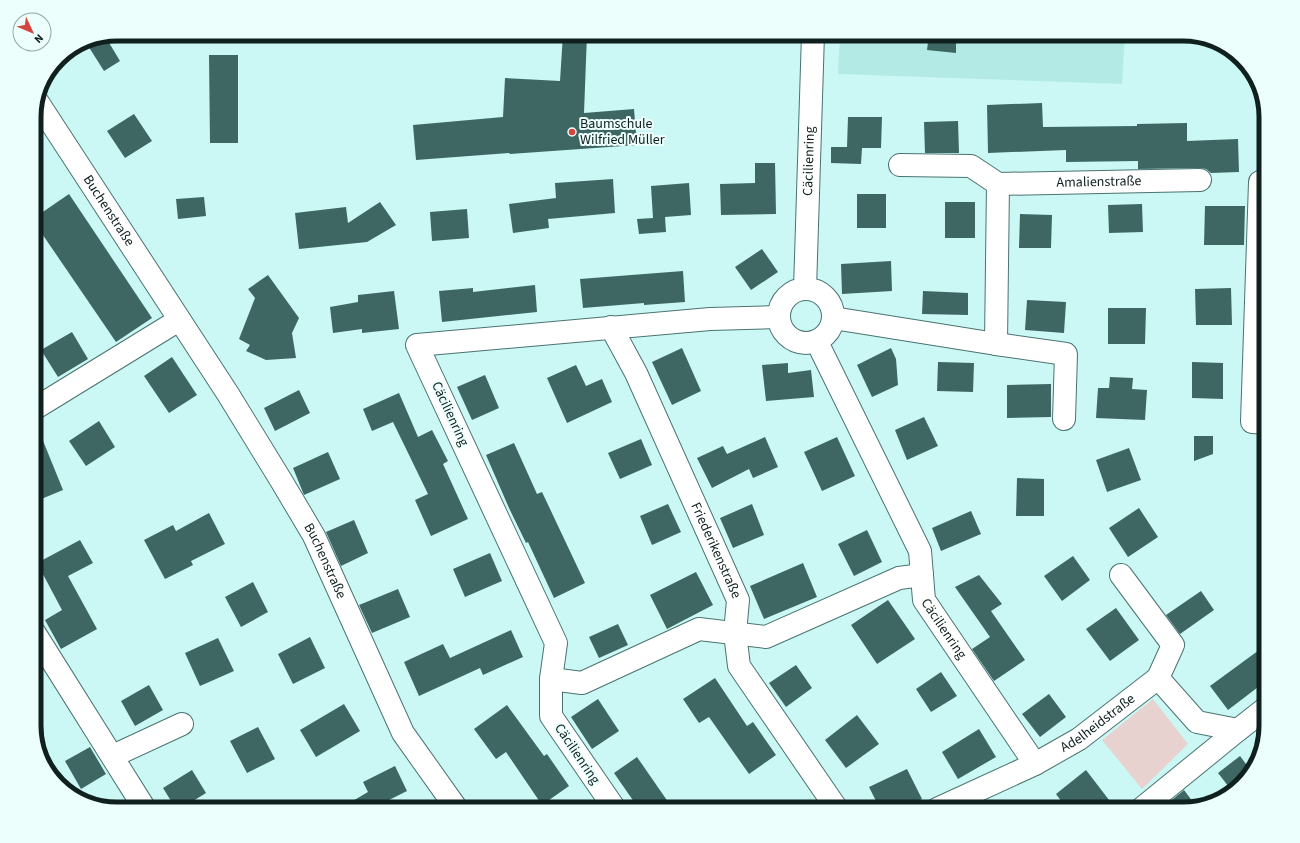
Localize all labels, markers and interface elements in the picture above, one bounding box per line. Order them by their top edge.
north arrow [12,12,52,52]
text: N [31,31,47,46]
place label: Baumschule Wilfried Müller [580,114,665,150]
street label: Cäcilienring [798,126,820,196]
marker: Baumschule Wilfried Müller [567,127,577,137]
street label: Buchenstraße [78,171,139,250]
street label: Amalienstraße [1056,171,1142,193]
street label: Cäcilienring [426,378,474,450]
street label: Friederikenstraße [686,499,746,602]
street label: Buchenstraße [299,519,351,602]
street label: Cäcilienring [916,594,971,663]
street label: Adelheidstraße [1057,689,1140,758]
street label: Cäcilienring [549,720,605,788]

